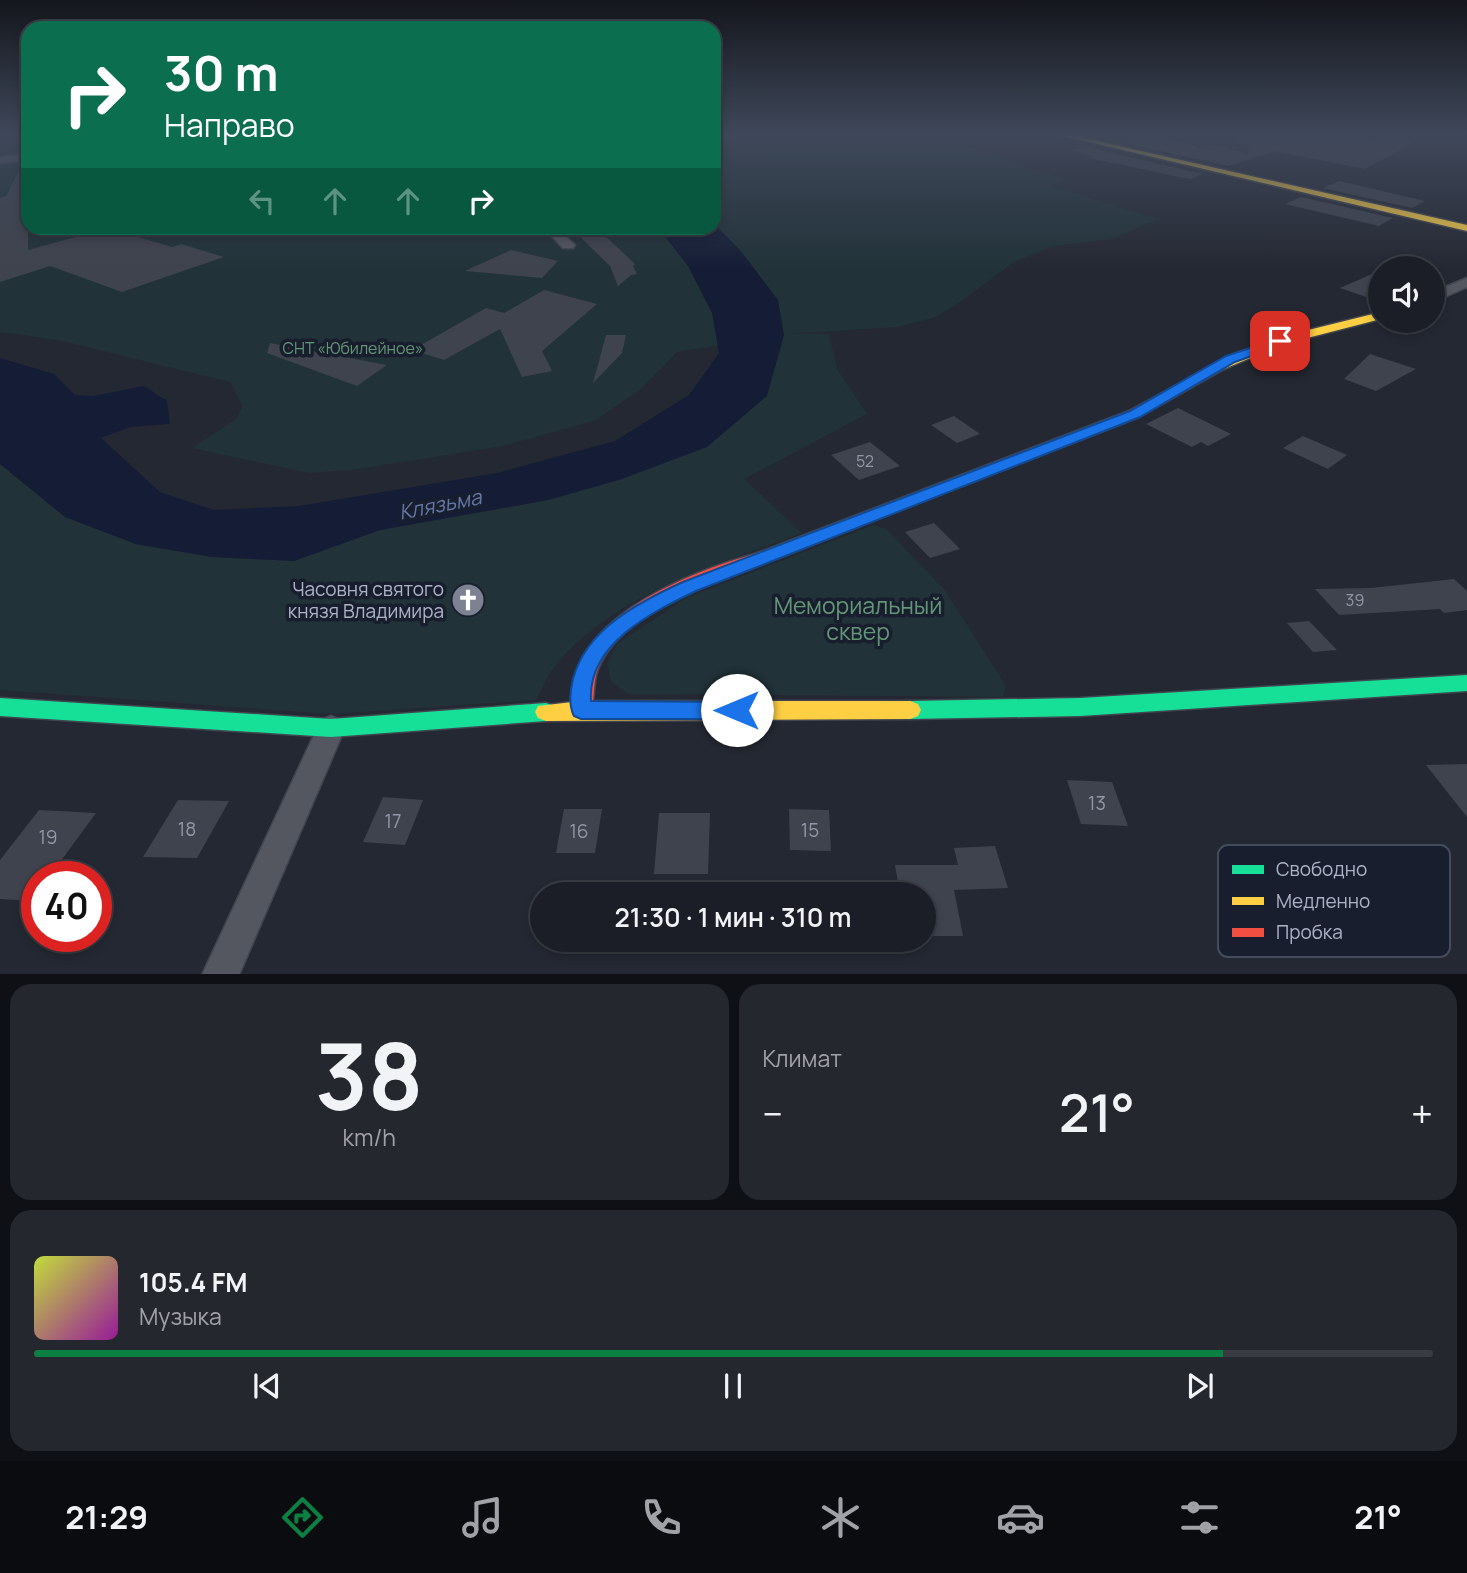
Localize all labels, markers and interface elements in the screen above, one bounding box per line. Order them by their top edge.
text: 30 m [164,39,279,106]
icon: right [49,49,140,140]
text: Направо [164,103,295,147]
icon: left [243,182,281,220]
icon: ahead [316,182,354,220]
icon: ahead [389,182,427,220]
icon: right [462,182,500,220]
map controls [1368,256,1445,333]
button: sound [1368,256,1445,333]
pin [1250,311,1310,371]
icon: arrive [1261,322,1299,360]
park label: СНТ «Юбилейное» [283,337,423,359]
house number: 52 [856,450,874,472]
water label: Клязьма [396,482,485,526]
place label: Часовня святого князя Владимира [288,576,444,624]
church icon: Часовня святого князя Владимира [449,581,487,619]
park label: Мемориальный сквер [774,589,942,647]
house number: 39 [1346,589,1364,611]
position arrow [700,673,774,747]
house number: 13 [1088,790,1106,816]
house number: 17 [385,808,401,834]
house number: 18 [178,816,196,842]
house number: 15 [801,817,819,843]
house number: 16 [569,818,589,844]
house number: 19 [38,824,58,850]
legend [1218,845,1450,957]
text: Свободно [1276,856,1367,882]
speed limit sign: 40 [21,861,112,952]
text: Медленно [1276,888,1370,914]
text: 21:30 · 1 мин · 310 m [614,899,852,935]
text: Пробка [1276,919,1343,945]
text: 38 [315,1013,424,1137]
text: Климат [763,1042,842,1074]
text: 21° [1059,1077,1135,1148]
text: − [763,1087,783,1139]
text: + [1411,1087,1433,1139]
text: km/h [343,1121,396,1153]
text: 105.4 FM [139,1264,248,1300]
text: Музыка [139,1300,222,1332]
icon: previous [248,1367,286,1405]
icon: pause [714,1367,752,1405]
icon: next [1181,1367,1219,1405]
icon: directions [278,1493,327,1542]
icon: music [458,1493,507,1542]
icon: phone [637,1493,686,1542]
icon: climate [816,1493,865,1542]
icon: car [996,1493,1045,1542]
icon: filters [1175,1493,1224,1542]
text: 21:29 [65,1495,148,1539]
text: 21° [1354,1495,1402,1539]

